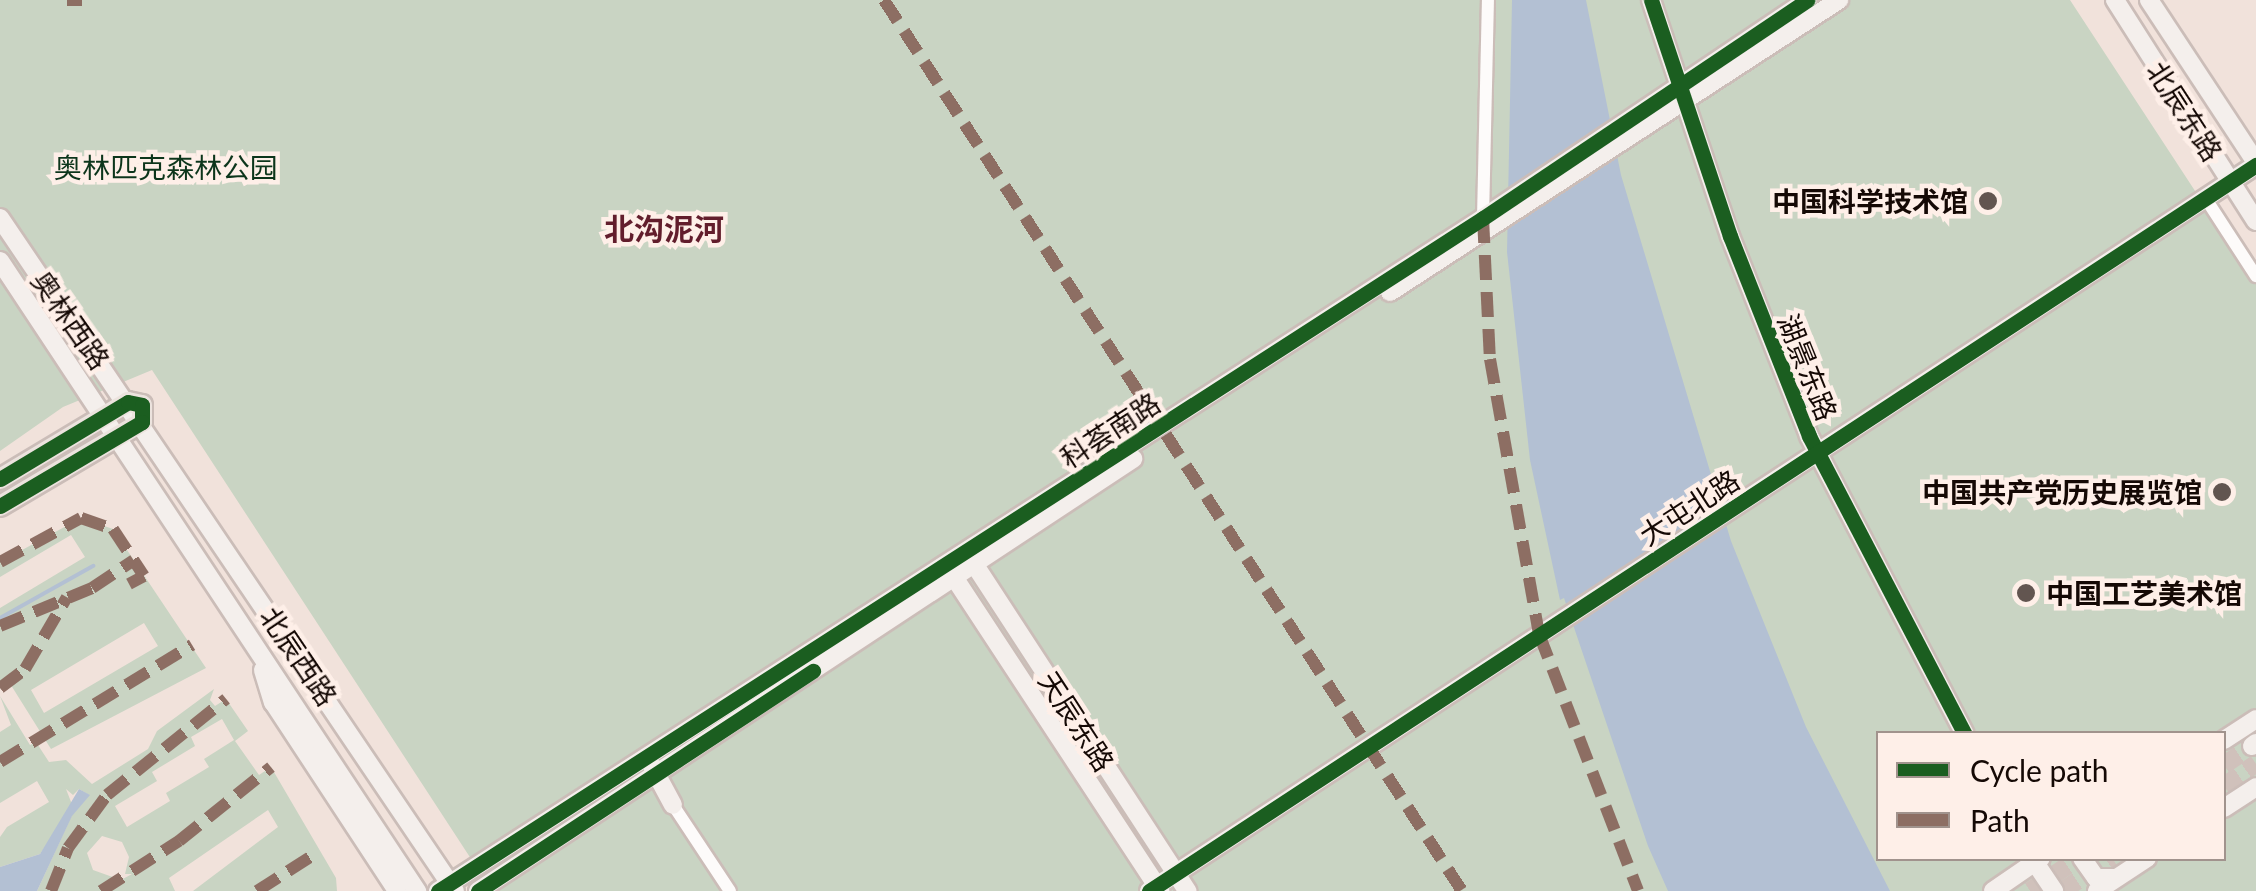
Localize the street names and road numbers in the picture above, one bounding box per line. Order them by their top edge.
street label: 北辰东路 [2140,55,2230,167]
street label: 奥林西路 [25,264,117,376]
street label: 湖景东路 [1771,309,1845,425]
street label: 科荟南路 [1054,385,1166,475]
street label: 大屯北路 [1633,462,1745,552]
street label: 北辰西路 [254,600,344,712]
street label: 天辰东路 [1032,665,1122,777]

